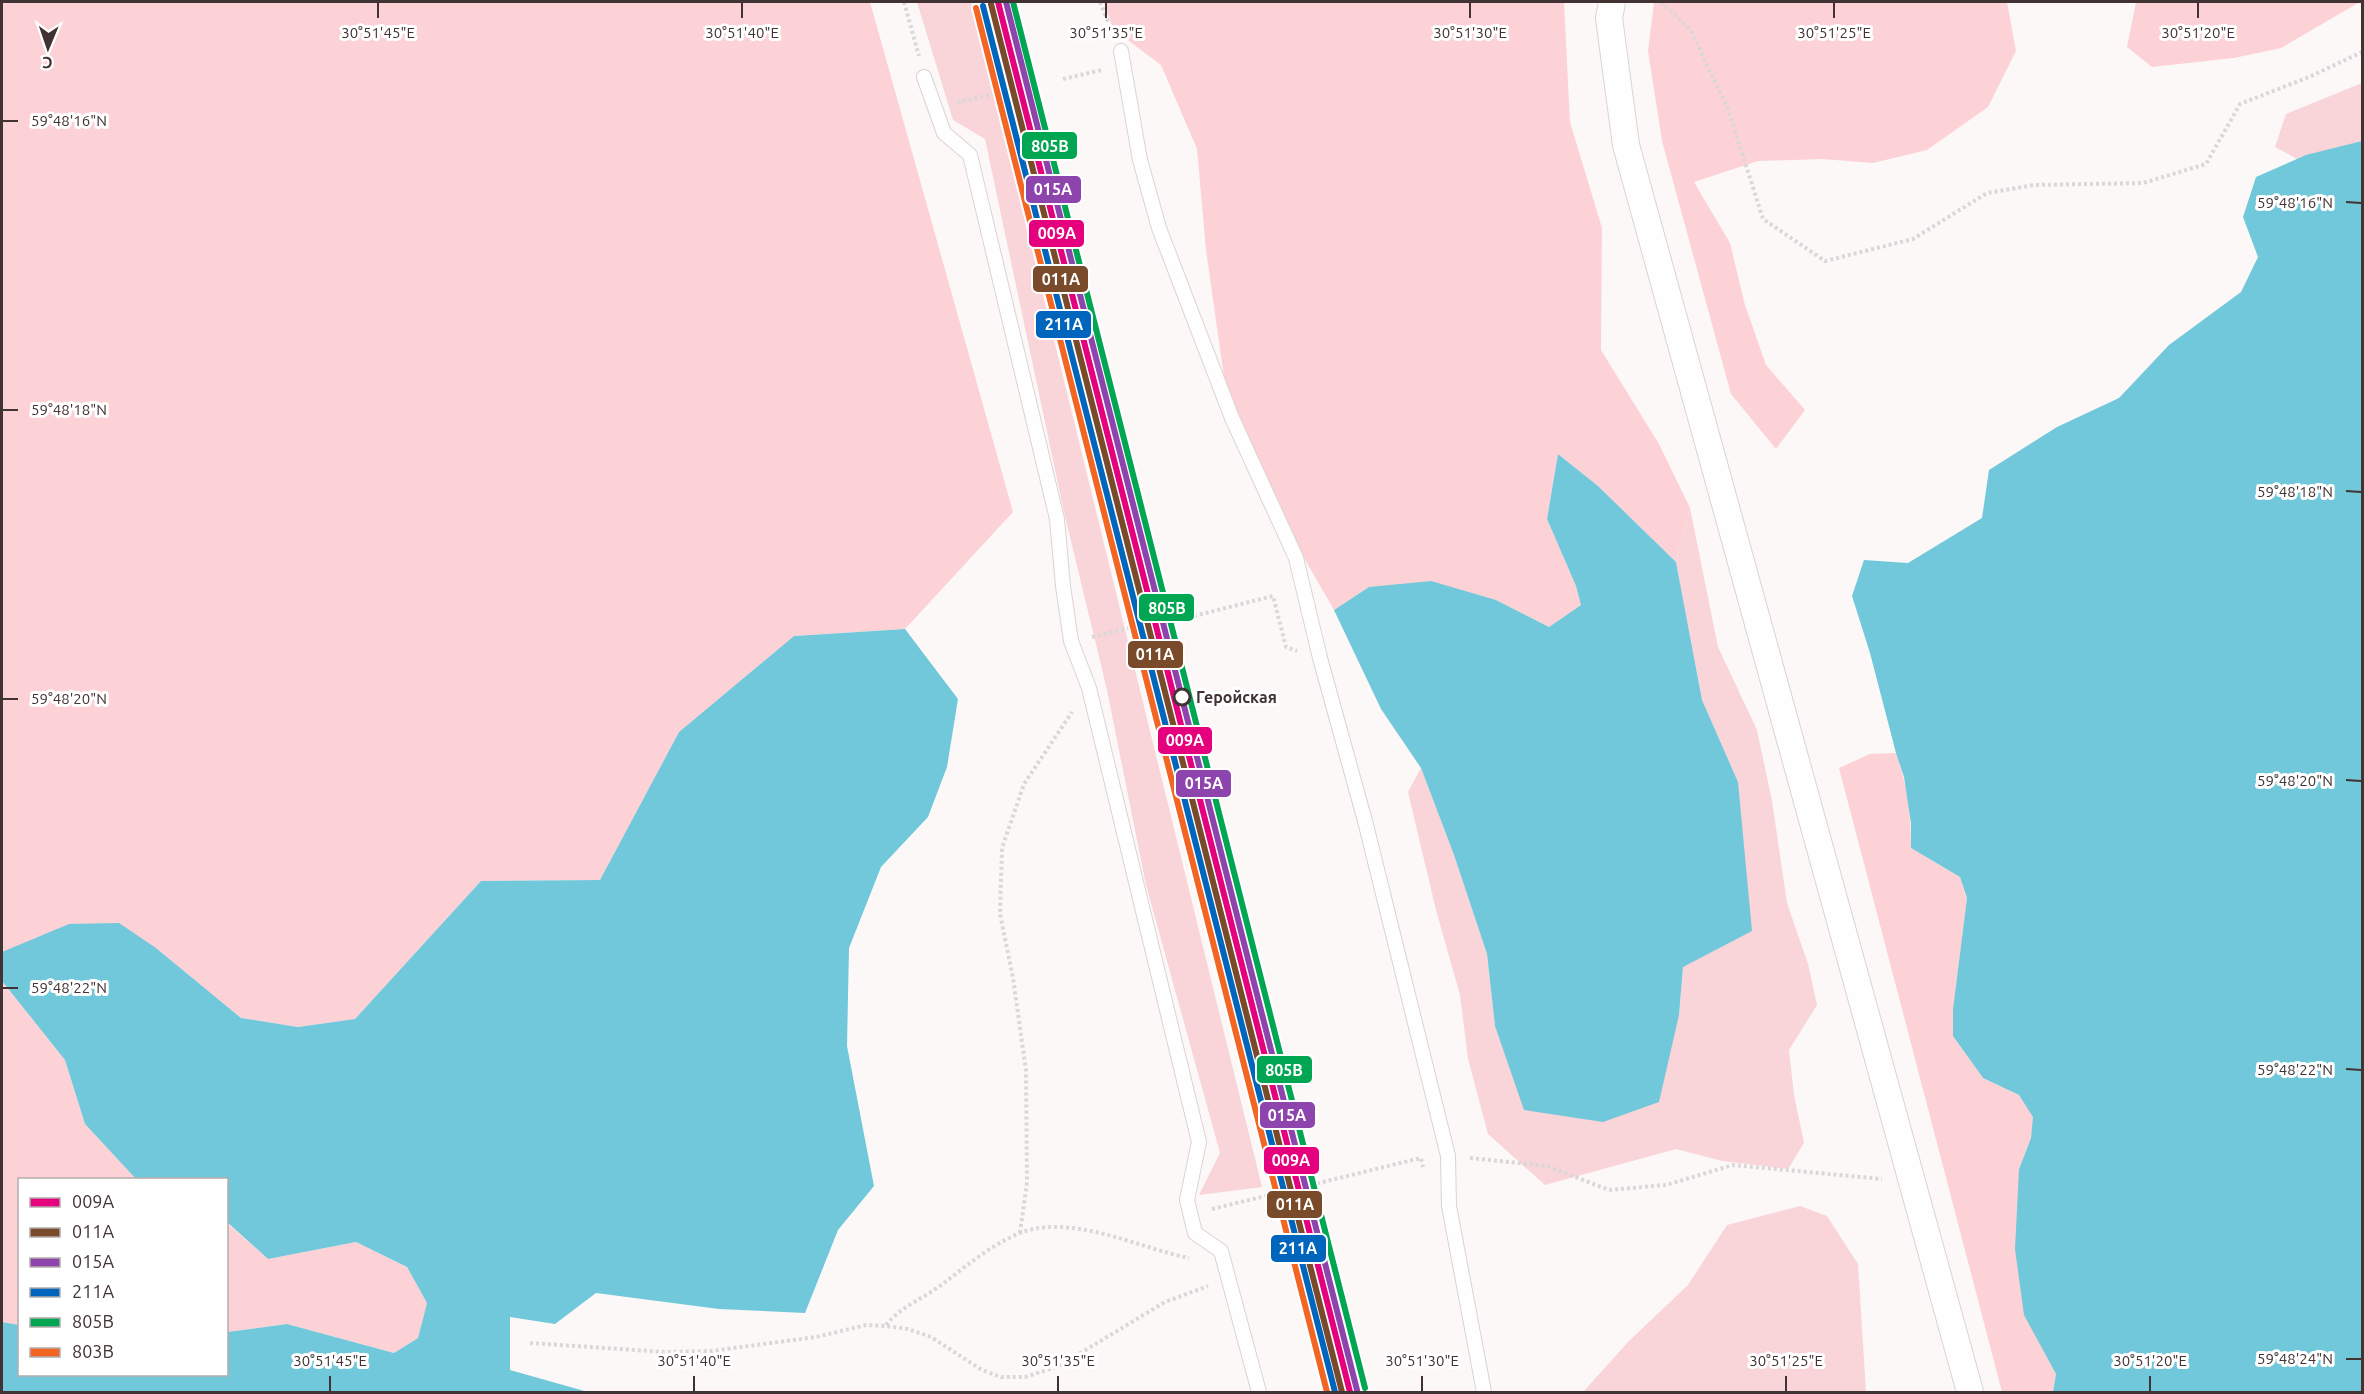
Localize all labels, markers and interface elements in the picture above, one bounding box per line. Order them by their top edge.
north arrow [18,18,78,78]
text: 30°51'45"E [341,24,415,41]
text: 30°51'40"E [705,24,779,41]
text: 30°51'35"E [1069,24,1143,41]
text: 30°51'30"E [1433,24,1507,41]
text: 30°51'25"E [1797,24,1871,41]
text: 30°51'20"E [2161,24,2235,41]
text: С [42,54,53,72]
text: 59°48'16"N [31,112,107,129]
line badge: 805В [1021,131,1078,160]
text: 805В [1031,137,1069,155]
line badge: 015А [1025,175,1082,204]
text: 015А [1034,180,1073,198]
text: 59°48'16"N [2257,194,2333,211]
line badge: 009А [1028,219,1085,248]
text: 009А [1038,224,1077,242]
line badge: 011А [1032,265,1089,293]
text: 011А [1042,270,1081,288]
line badge: 211А [1035,310,1092,339]
text: 211А [1045,315,1084,333]
text: 59°48'18"N [31,401,107,418]
text: 59°48'18"N [2257,483,2333,500]
line badge: 805В [1138,593,1195,622]
text: 805В [1148,599,1186,617]
line badge: 011А [1127,640,1184,669]
text: 011А [1136,645,1175,663]
marker: Геройская [1173,688,1191,706]
place label: Геройская [1196,688,1277,706]
text: 59°48'20"N [31,690,107,707]
line badge: 009А [1157,726,1213,755]
text: 009А [1166,731,1205,749]
line badge: 015А [1175,769,1232,798]
text: 59°48'20"N [2257,772,2333,789]
text: 015А [1185,774,1224,792]
text: 59°48'22"N [31,979,107,996]
line badge: 805В [1256,1055,1313,1084]
text: 805В [1265,1061,1303,1079]
text: 59°48'22"N [2257,1061,2333,1078]
line badge: 015А [1259,1101,1316,1129]
text: 015А [1268,1106,1307,1124]
line badge: 009А [1263,1146,1320,1175]
text: 009А [1272,1151,1311,1169]
legend [18,1178,228,1376]
line badge: 011А [1266,1190,1323,1219]
text: 009А [72,1191,114,1211]
text: 011А [1276,1195,1315,1213]
text: 011А [72,1221,114,1241]
line badge: 211А [1270,1234,1327,1263]
text: 211А [1279,1239,1318,1257]
text: 015А [72,1251,114,1271]
text: 211А [72,1281,114,1301]
text: 805В [72,1311,114,1331]
text: 803В [72,1341,114,1361]
text: 59°48'24"N [2257,1350,2333,1367]
text: 30°51'45"E [293,1352,367,1369]
text: 30°51'40"E [657,1352,731,1369]
text: 30°51'35"E [1021,1352,1095,1369]
text: 30°51'30"E [1385,1352,1459,1369]
text: 30°51'25"E [1749,1352,1823,1369]
text: 30°51'20"E [2113,1352,2187,1369]

